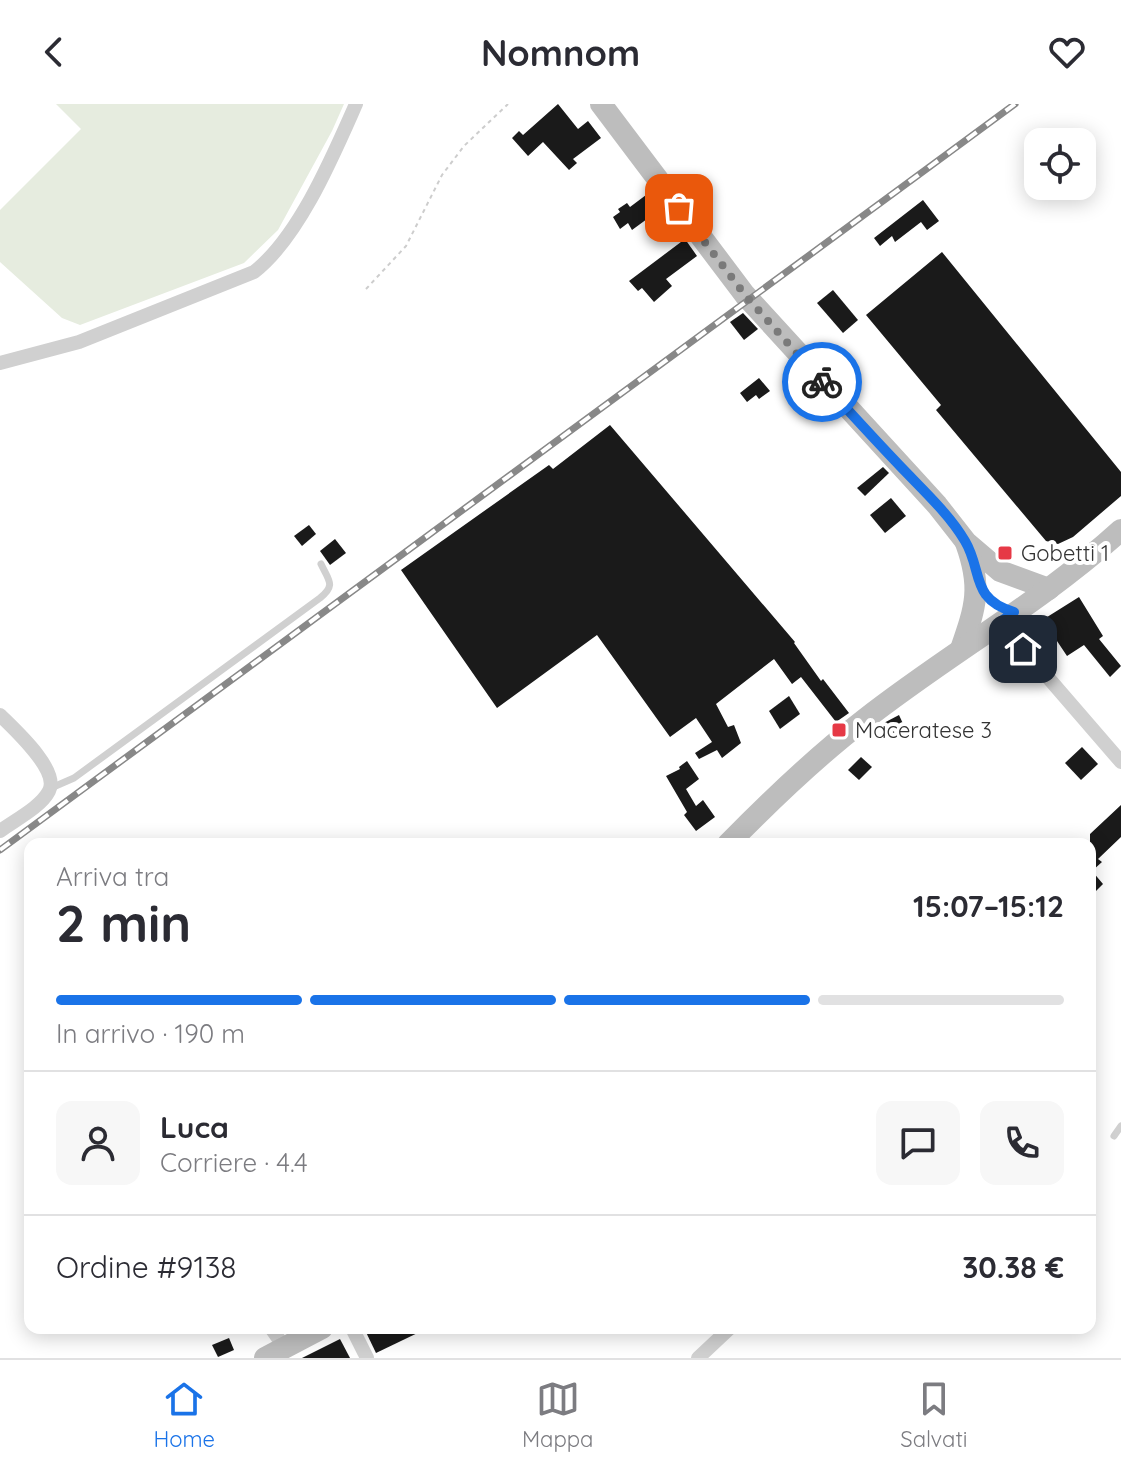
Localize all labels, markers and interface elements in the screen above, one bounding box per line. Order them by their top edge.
icon: back [32,30,76,74]
text: Nomnom [481,30,640,75]
icon: heart [1045,30,1089,74]
map controls [1024,128,1096,200]
button: locate [1024,128,1096,200]
pin [645,174,713,242]
icon: bag [657,186,701,230]
courier [782,342,862,422]
icon: bike [800,360,844,404]
place label: Gobetti 1 [1021,539,1109,567]
marker: Gobetti 1 [996,544,1014,562]
pin [989,615,1057,683]
icon: home [1001,627,1045,671]
place label: Maceratese 3 [855,716,992,744]
marker: Maceratese 3 [830,721,848,739]
text: Arriva tra [56,860,169,893]
text: 15:07–15:12 [913,887,1064,925]
text: 2 min [56,890,191,955]
text: In arrivo · 190 m [56,1017,245,1050]
button: person [56,1101,140,1185]
button: chat [876,1101,960,1185]
button: phone [980,1101,1064,1185]
text: Luca [160,1108,229,1146]
text: Corriere · 4.4 [160,1146,308,1179]
text: Ordine #9138 [56,1248,237,1286]
text: 30.38 € [962,1248,1064,1286]
tab: Home [153,1377,215,1453]
tab: Mappa [522,1377,593,1453]
tab: Salvati [900,1377,968,1453]

